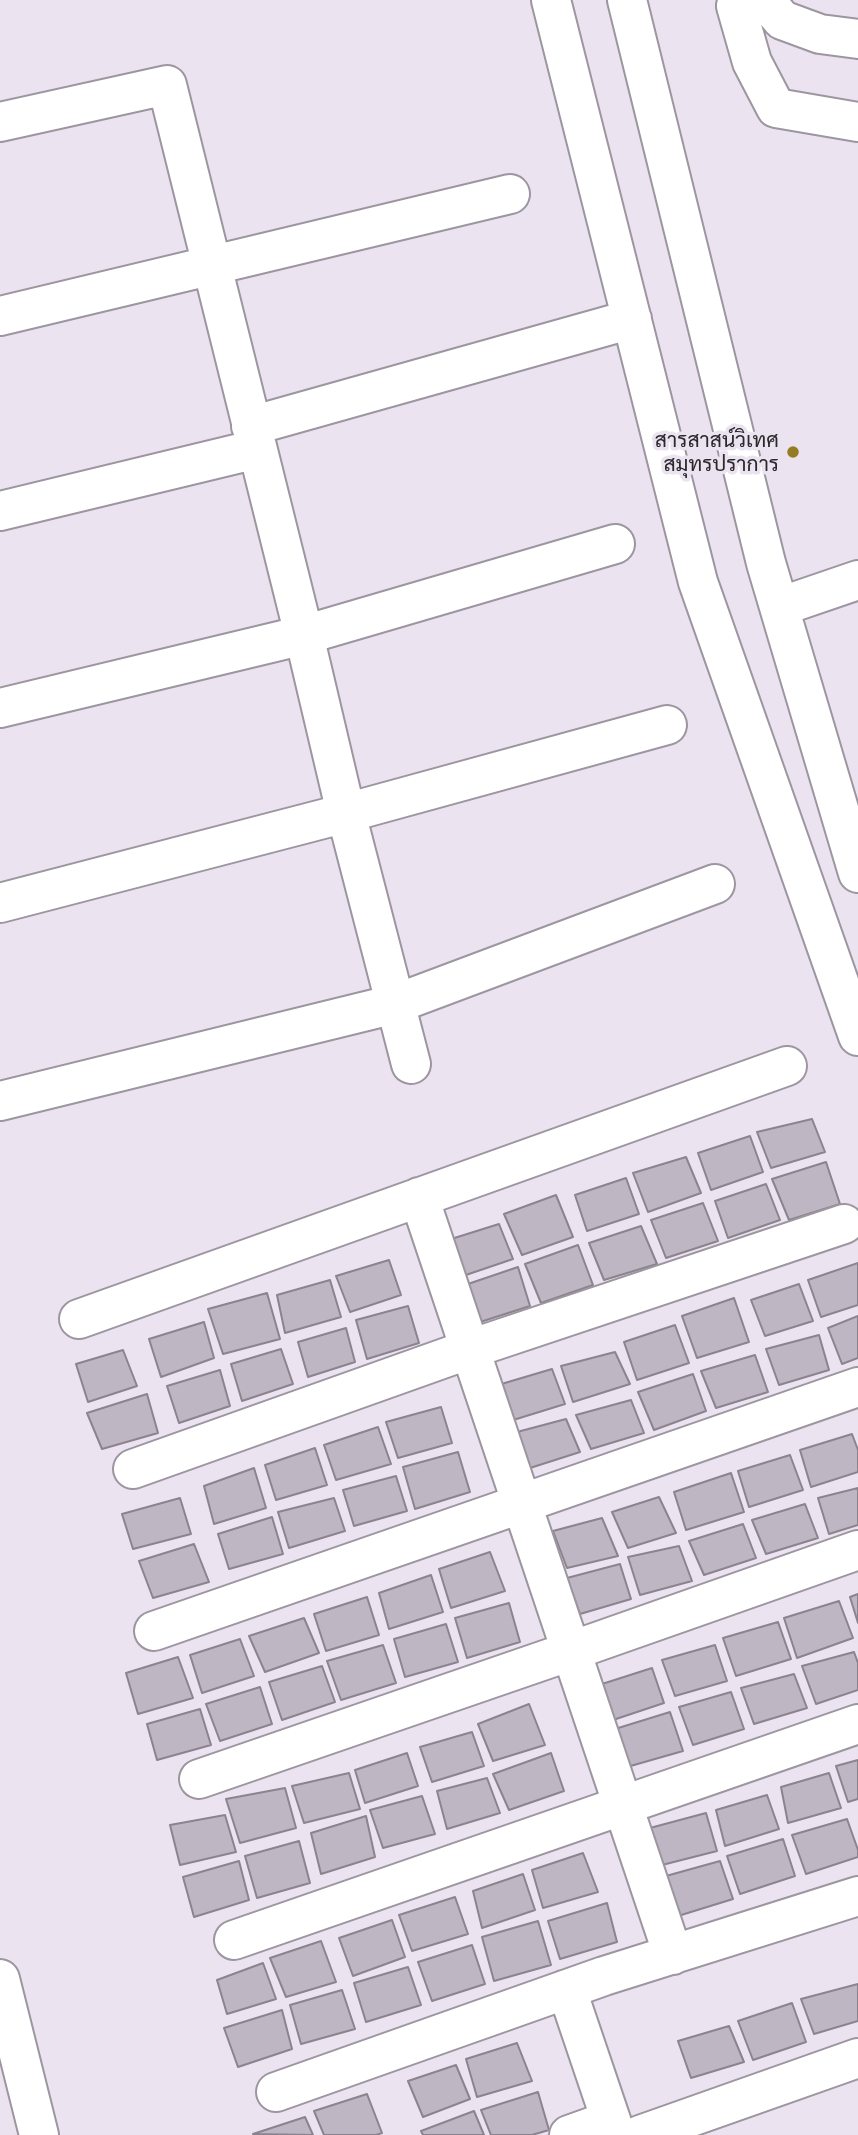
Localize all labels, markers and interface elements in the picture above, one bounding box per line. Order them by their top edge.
place label: สารสาสน์วิเทศ สมุทรปราการ [655,427,779,477]
marker: สารสาสน์วิเทศ สมุทรปราการ [785,444,801,460]

